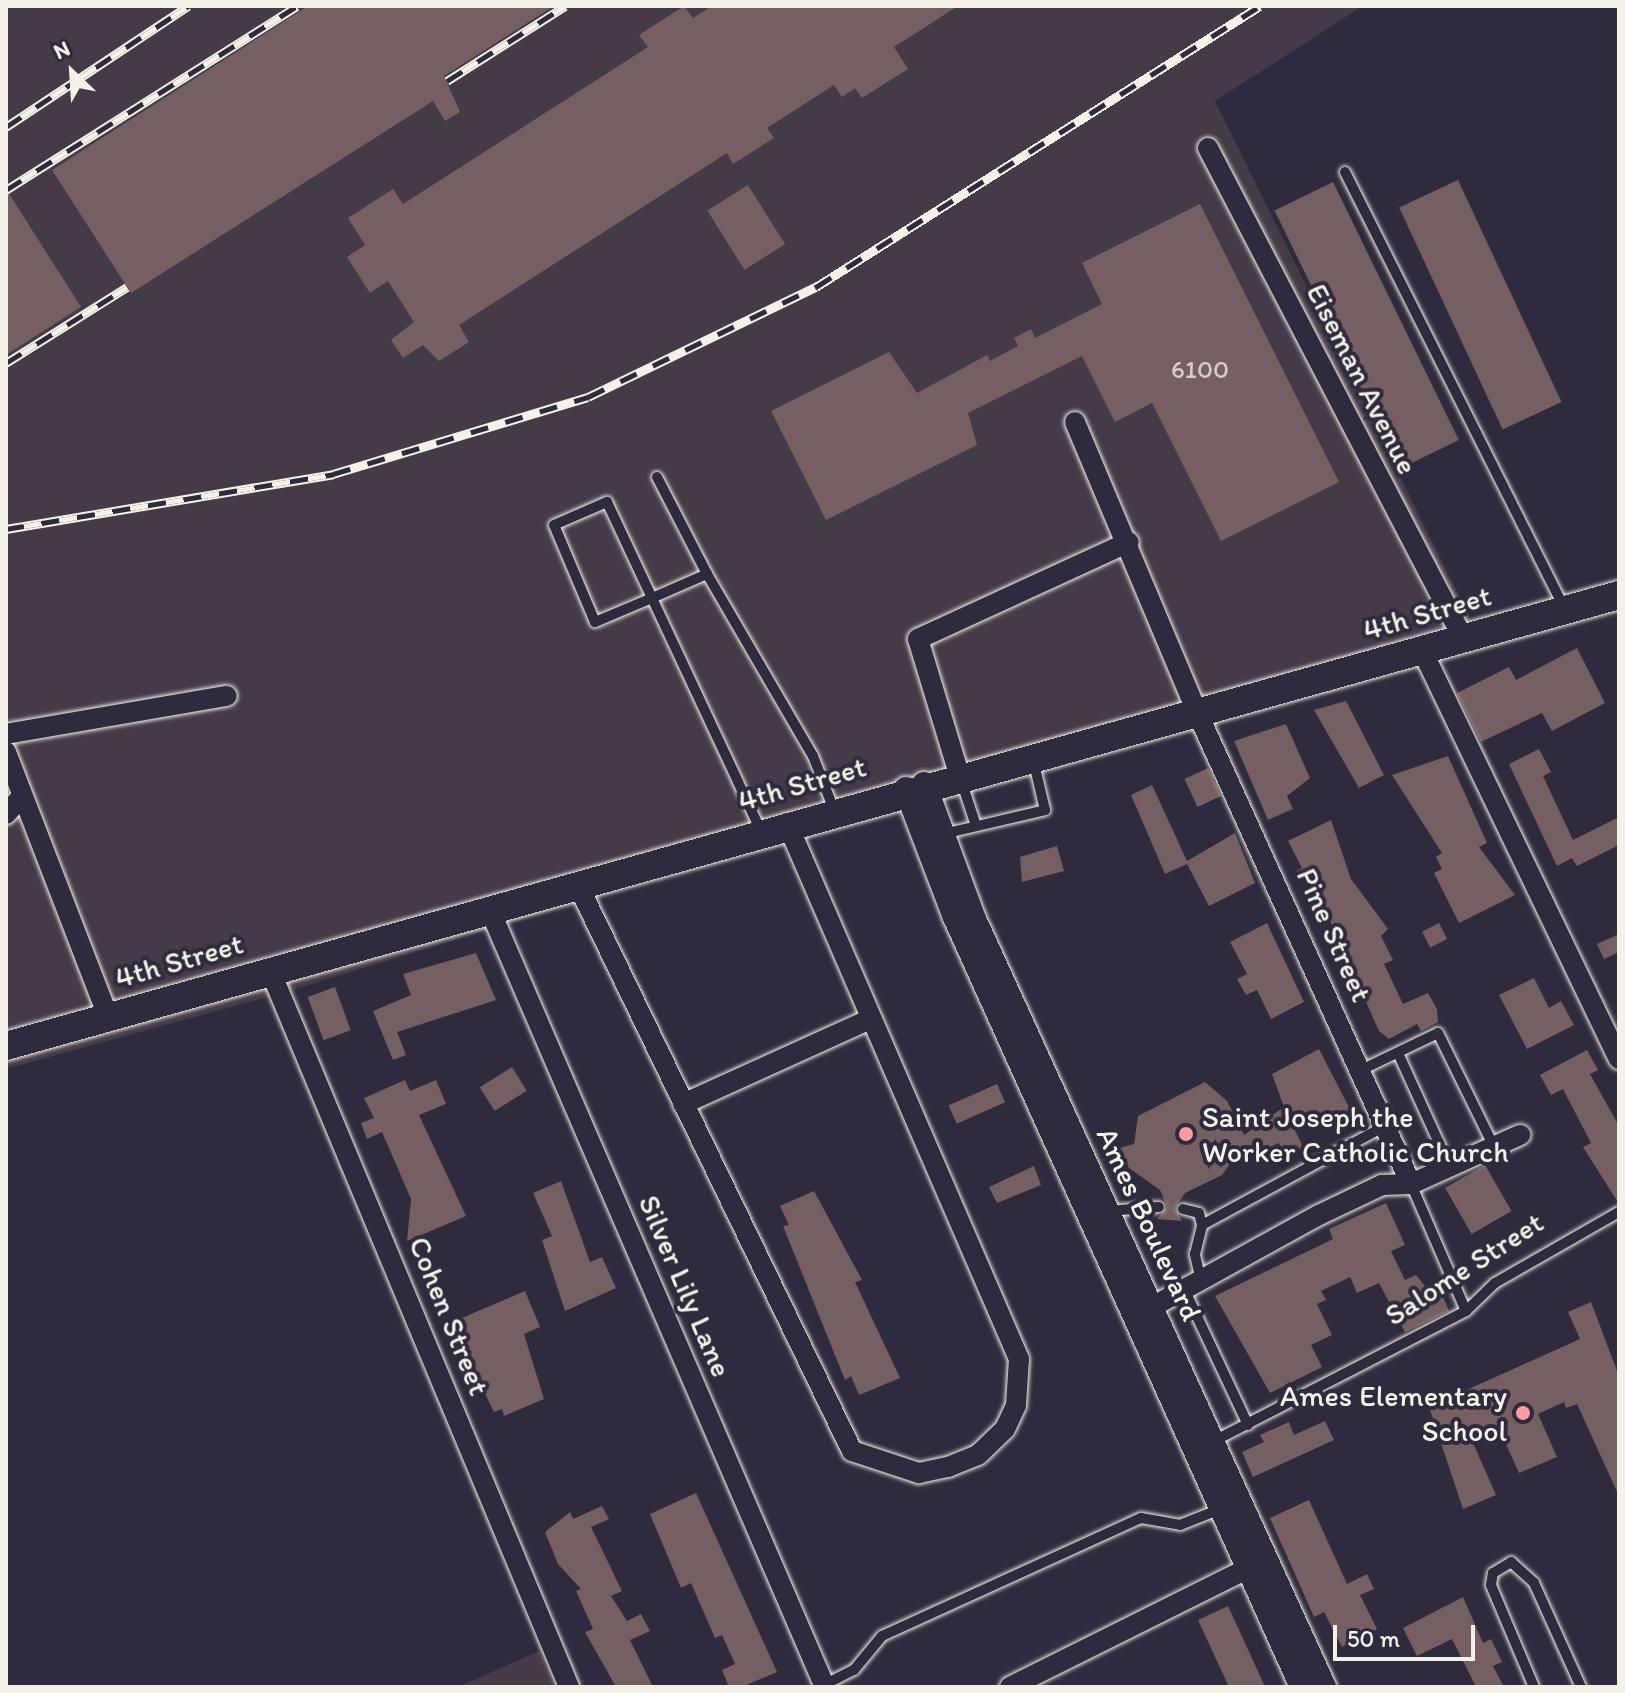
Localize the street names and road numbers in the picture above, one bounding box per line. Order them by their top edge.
street label: Eiseman Avenue [1298,278,1426,480]
street label: 4th Street [1359,578,1495,648]
street label: 4th Street [734,749,870,819]
street label: Pine Street [1289,863,1379,1007]
street label: 4th Street [111,926,247,996]
street label: Ames Boulevard [1088,1121,1210,1327]
street label: Silver Lily Lane [631,1190,739,1382]
street label: Salome Street [1378,1205,1550,1333]
street label: Cohen Street [401,1232,497,1400]

